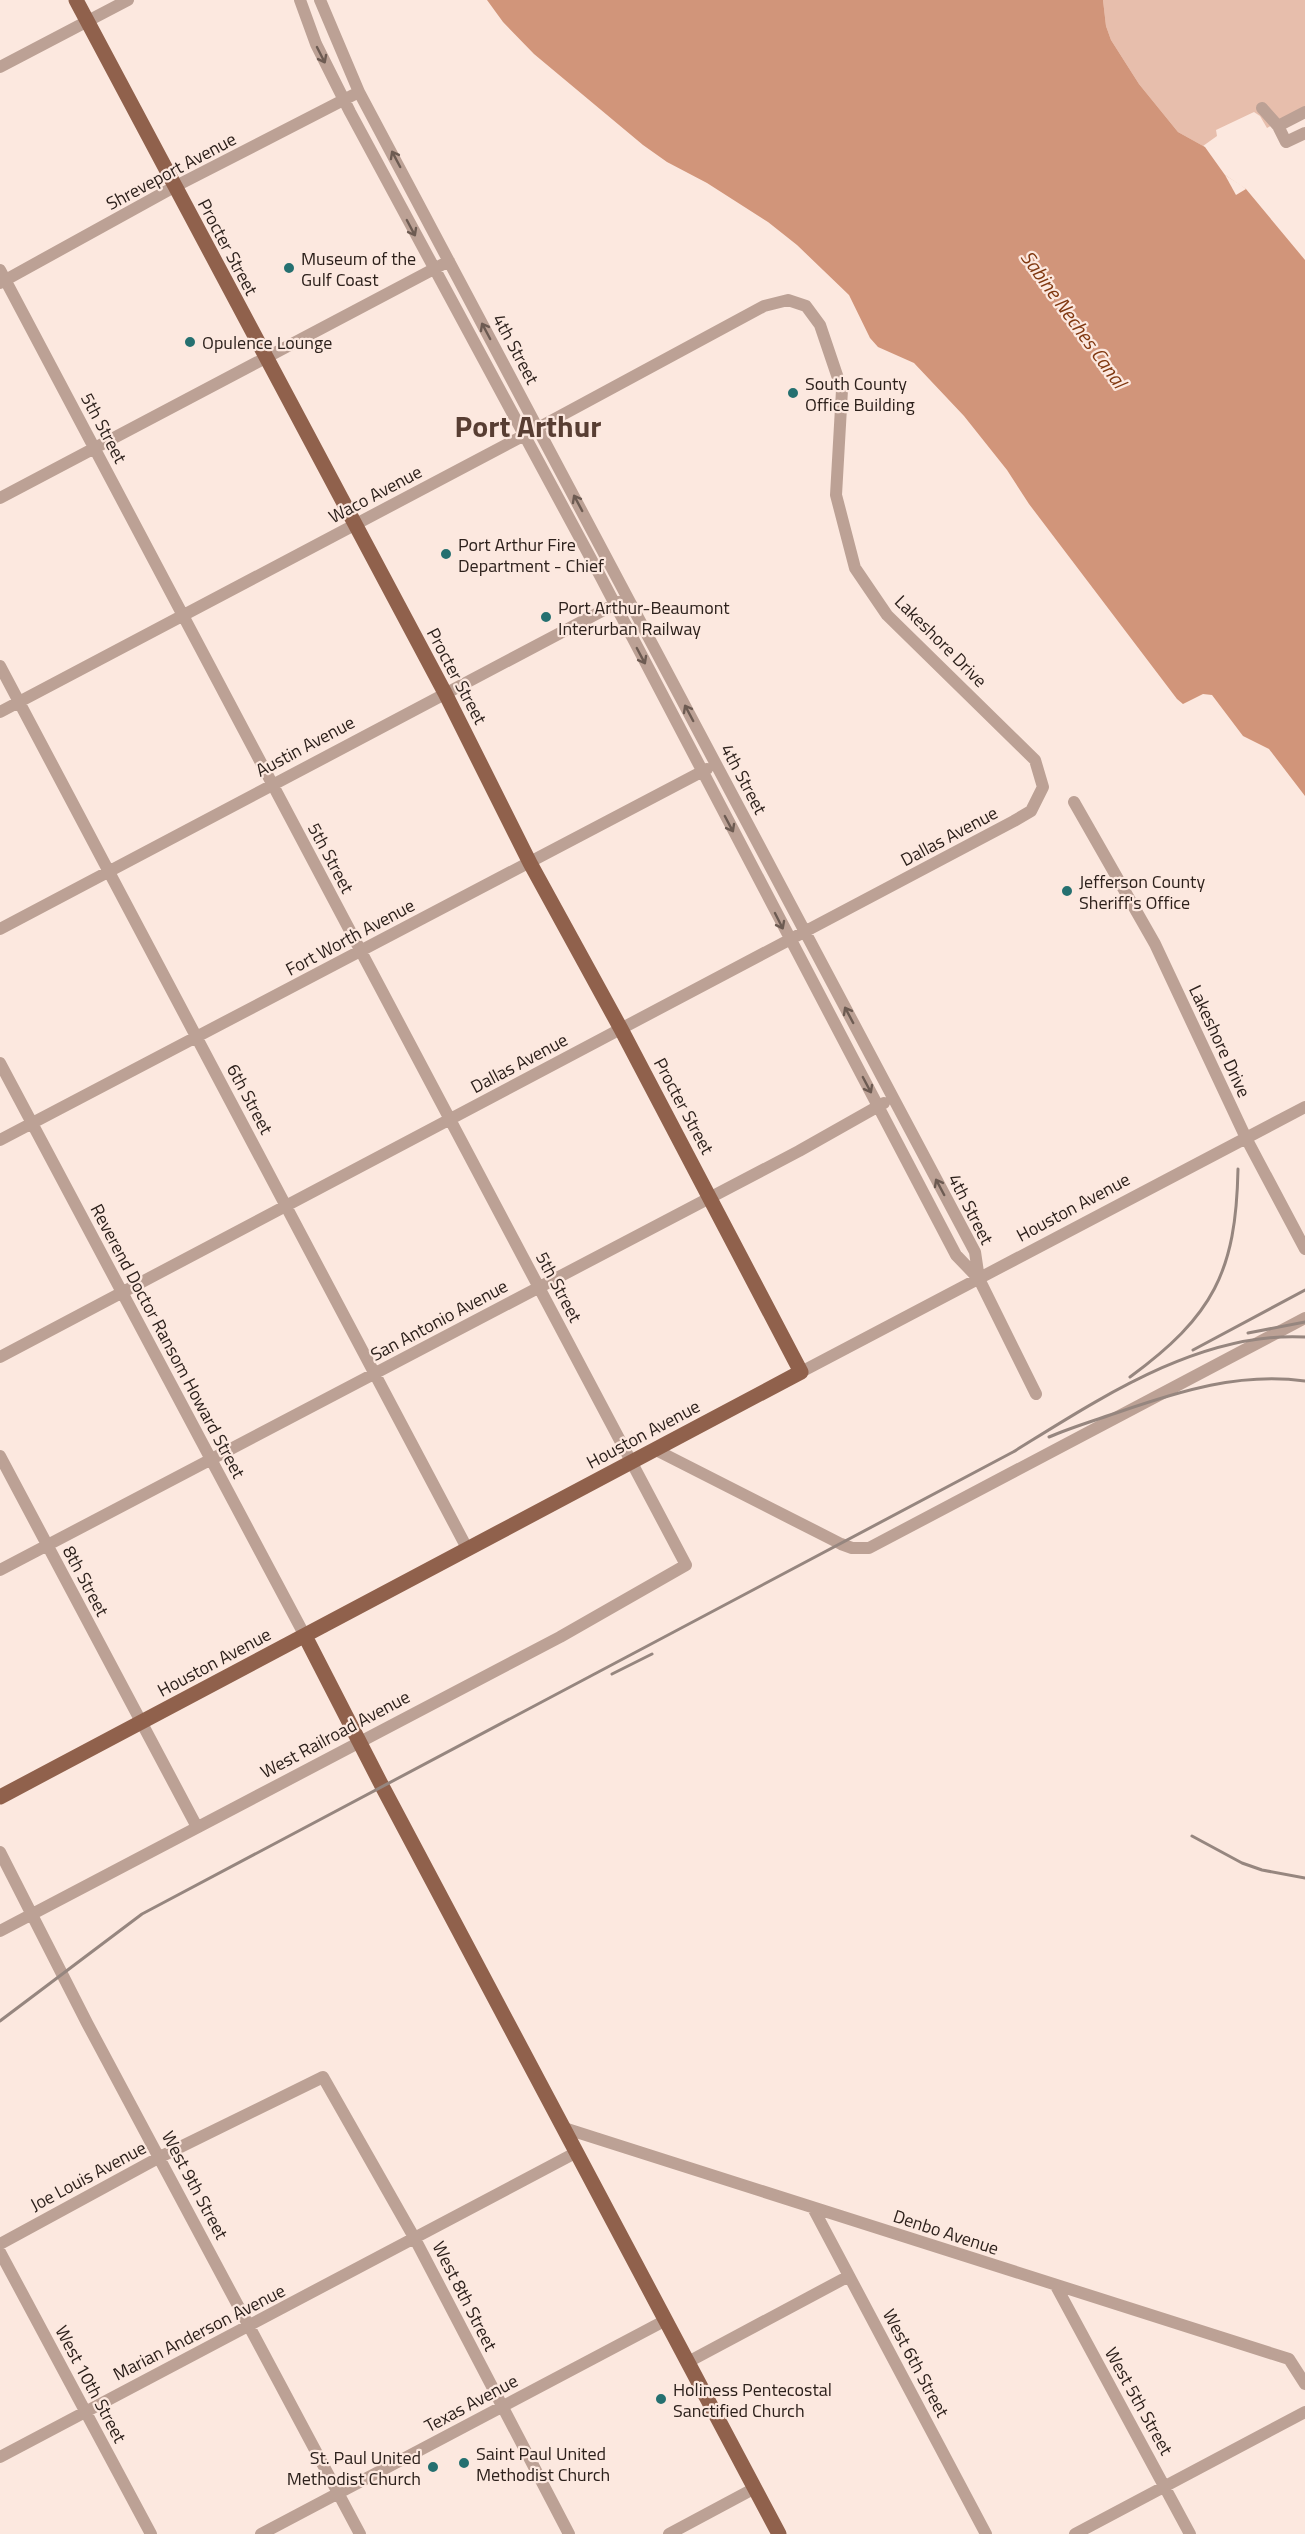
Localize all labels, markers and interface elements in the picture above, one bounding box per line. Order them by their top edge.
one-way arrow [316,45,327,63]
street label: Shreveport Avenue [101,125,241,217]
one-way arrow [389,150,401,168]
street label: Procter Street [191,194,265,301]
one-way arrow [406,218,417,236]
water label: Sabine Neches Canal [1013,244,1136,397]
place label: Museum of the Gulf Coast [301,245,416,293]
marker: Museum of the Gulf Coast [282,261,296,275]
street label: 4th Street [486,309,546,390]
one-way arrow [480,323,492,341]
place label: Opulence Lounge [202,329,332,356]
marker: Opulence Lounge [183,335,197,349]
place label: South County Office Building [805,370,915,418]
marker: South County Office Building [786,386,800,400]
street label: 5th Street [74,388,134,469]
district label: Port Arthur [455,403,601,449]
street label: Waco Avenue [324,458,426,530]
one-way arrow [572,495,583,513]
place label: Port Arthur Fire Department - Chief [458,531,604,579]
marker: Port Arthur Fire Department - Chief [439,547,453,561]
street label: Lakeshore Drive [889,589,993,693]
place label: Port Arthur-Beaumont Interurban Railway [558,594,730,642]
marker: Port Arthur-Beaumont Interurban Railway [539,610,553,624]
street label: Procter Street [420,623,494,730]
one-way arrow [636,647,648,665]
one-way arrow [682,704,694,722]
street label: Austin Avenue [251,709,359,783]
street label: 4th Street [714,739,774,820]
street label: Dallas Avenue [896,799,1002,873]
one-way arrow [723,815,735,832]
street label: 5th Street [301,818,361,899]
place label: Jefferson County Sheriff's Office [1079,868,1205,916]
marker: Jefferson County Sheriff's Office [1060,884,1074,898]
street label: Fort Worth Avenue [281,892,419,982]
one-way arrow [774,911,785,929]
street label: Lakeshore Drive [1182,980,1258,1102]
one-way arrow [843,1007,855,1024]
street label: Dallas Avenue [466,1026,572,1100]
street label: Procter Street [647,1053,721,1160]
street label: 6th Street [220,1059,280,1140]
one-way arrow [861,1076,873,1093]
street label: Houston Avenue [1011,1166,1135,1248]
street label: 4th Street [942,1169,1001,1250]
one-way arrow [934,1179,945,1197]
street label: Reverend Doctor Ransom Howard Street [84,1199,252,1484]
street label: 5th Street [529,1247,589,1328]
street label: San Antonio Avenue [366,1272,512,1368]
street label: Houston Avenue [581,1393,705,1475]
street label: 8th Street [56,1541,116,1622]
street label: Houston Avenue [152,1621,276,1703]
street label: West Railroad Avenue [255,1683,415,1785]
street label: West 9th Street [155,2126,235,2245]
street label: Joe Louis Avenue [25,2134,151,2218]
street label: Denbo Avenue [890,2202,1002,2262]
street label: West 8th Street [426,2237,505,2356]
street label: Marian Anderson Avenue [108,2277,290,2387]
street label: West 6th Street [876,2304,956,2423]
street label: West 10th Street [49,2320,134,2448]
street label: West 5th Street [1098,2342,1180,2461]
street label: Texas Avenue [419,2367,523,2439]
place label: Holiness Pentecostal Sanctified Church [673,2376,832,2424]
marker: Holiness Pentecostal Sanctified Church [654,2392,668,2406]
place label: Saint Paul United Methodist Church [476,2440,610,2488]
place label: St. Paul United Methodist Church [287,2444,421,2492]
marker: Saint Paul United Methodist Church [457,2456,471,2470]
marker: St. Paul United Methodist Church [426,2460,440,2474]

